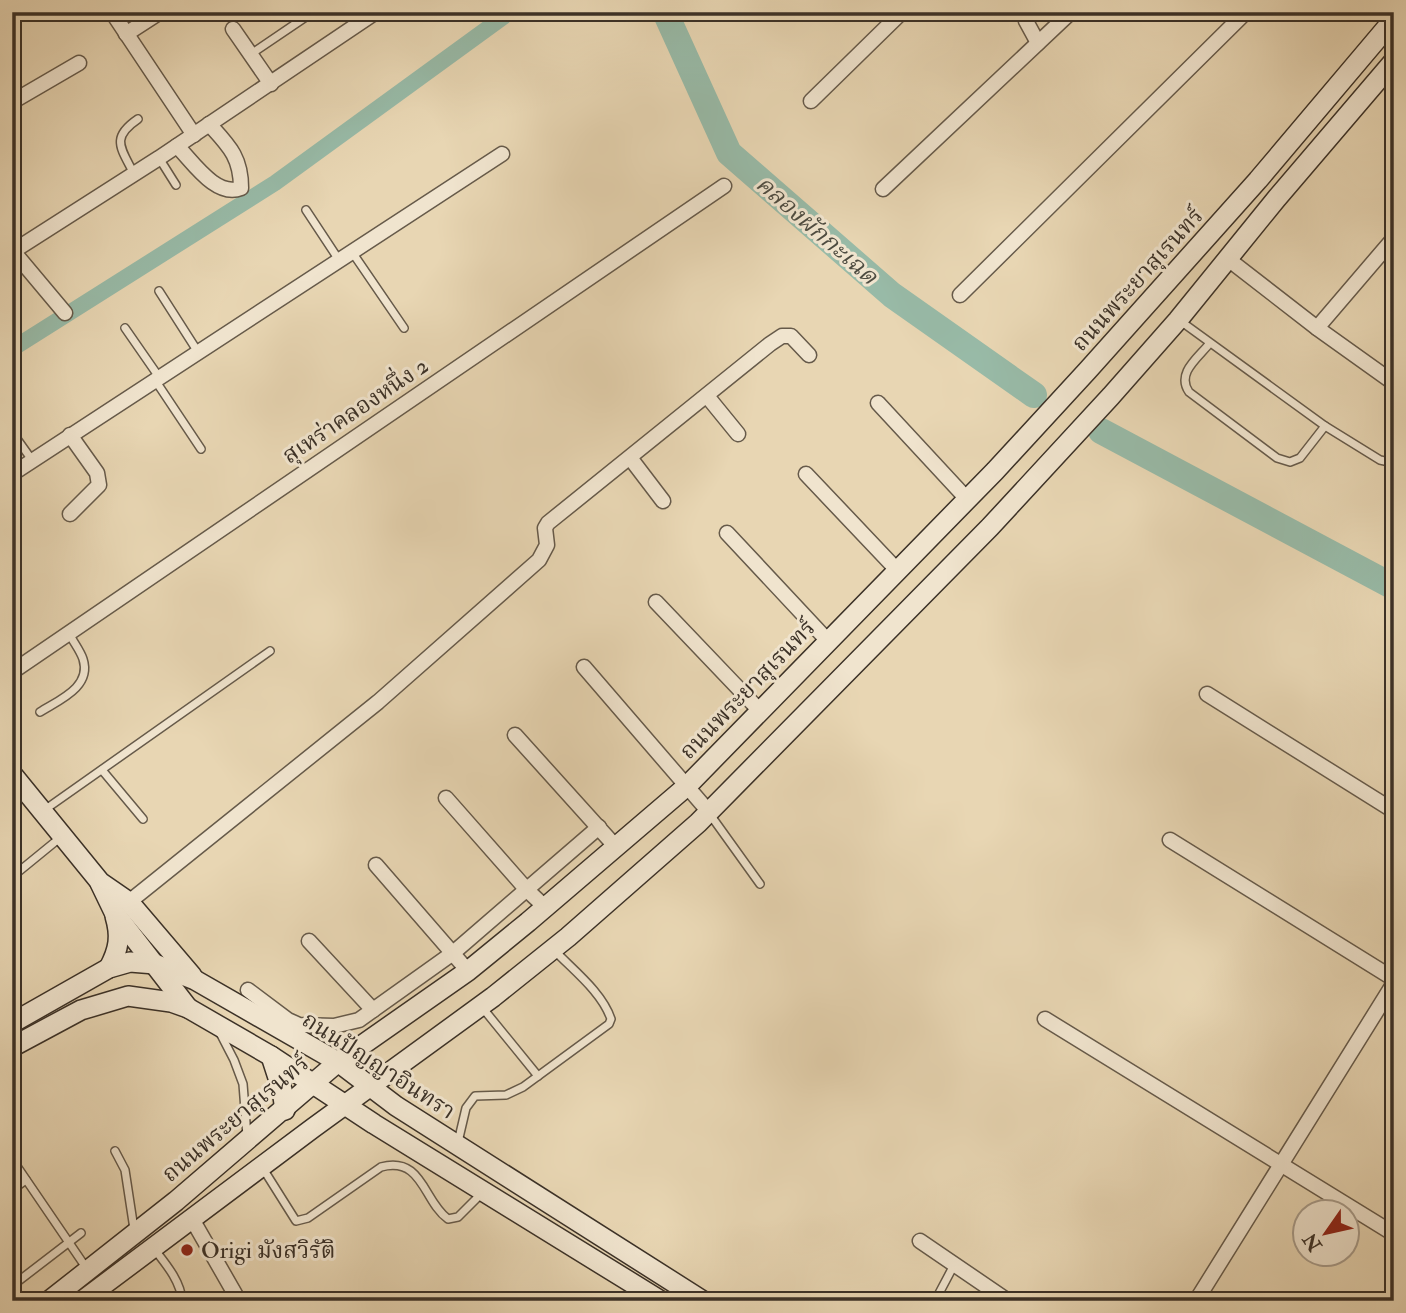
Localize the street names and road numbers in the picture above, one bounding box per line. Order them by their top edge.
street label: ถนนพระยาสุเรนทร์ [1065,201,1210,357]
street label: สุเหร่าคลองหนึ่ง 2 [275,348,434,470]
street label: ถนนพระยาสุเรนทร์ [673,613,822,765]
street label: ถนนปัญญาอินทรา [297,1005,461,1126]
street label: ถนนพระยาสุเรนทร์ [156,1048,315,1188]

